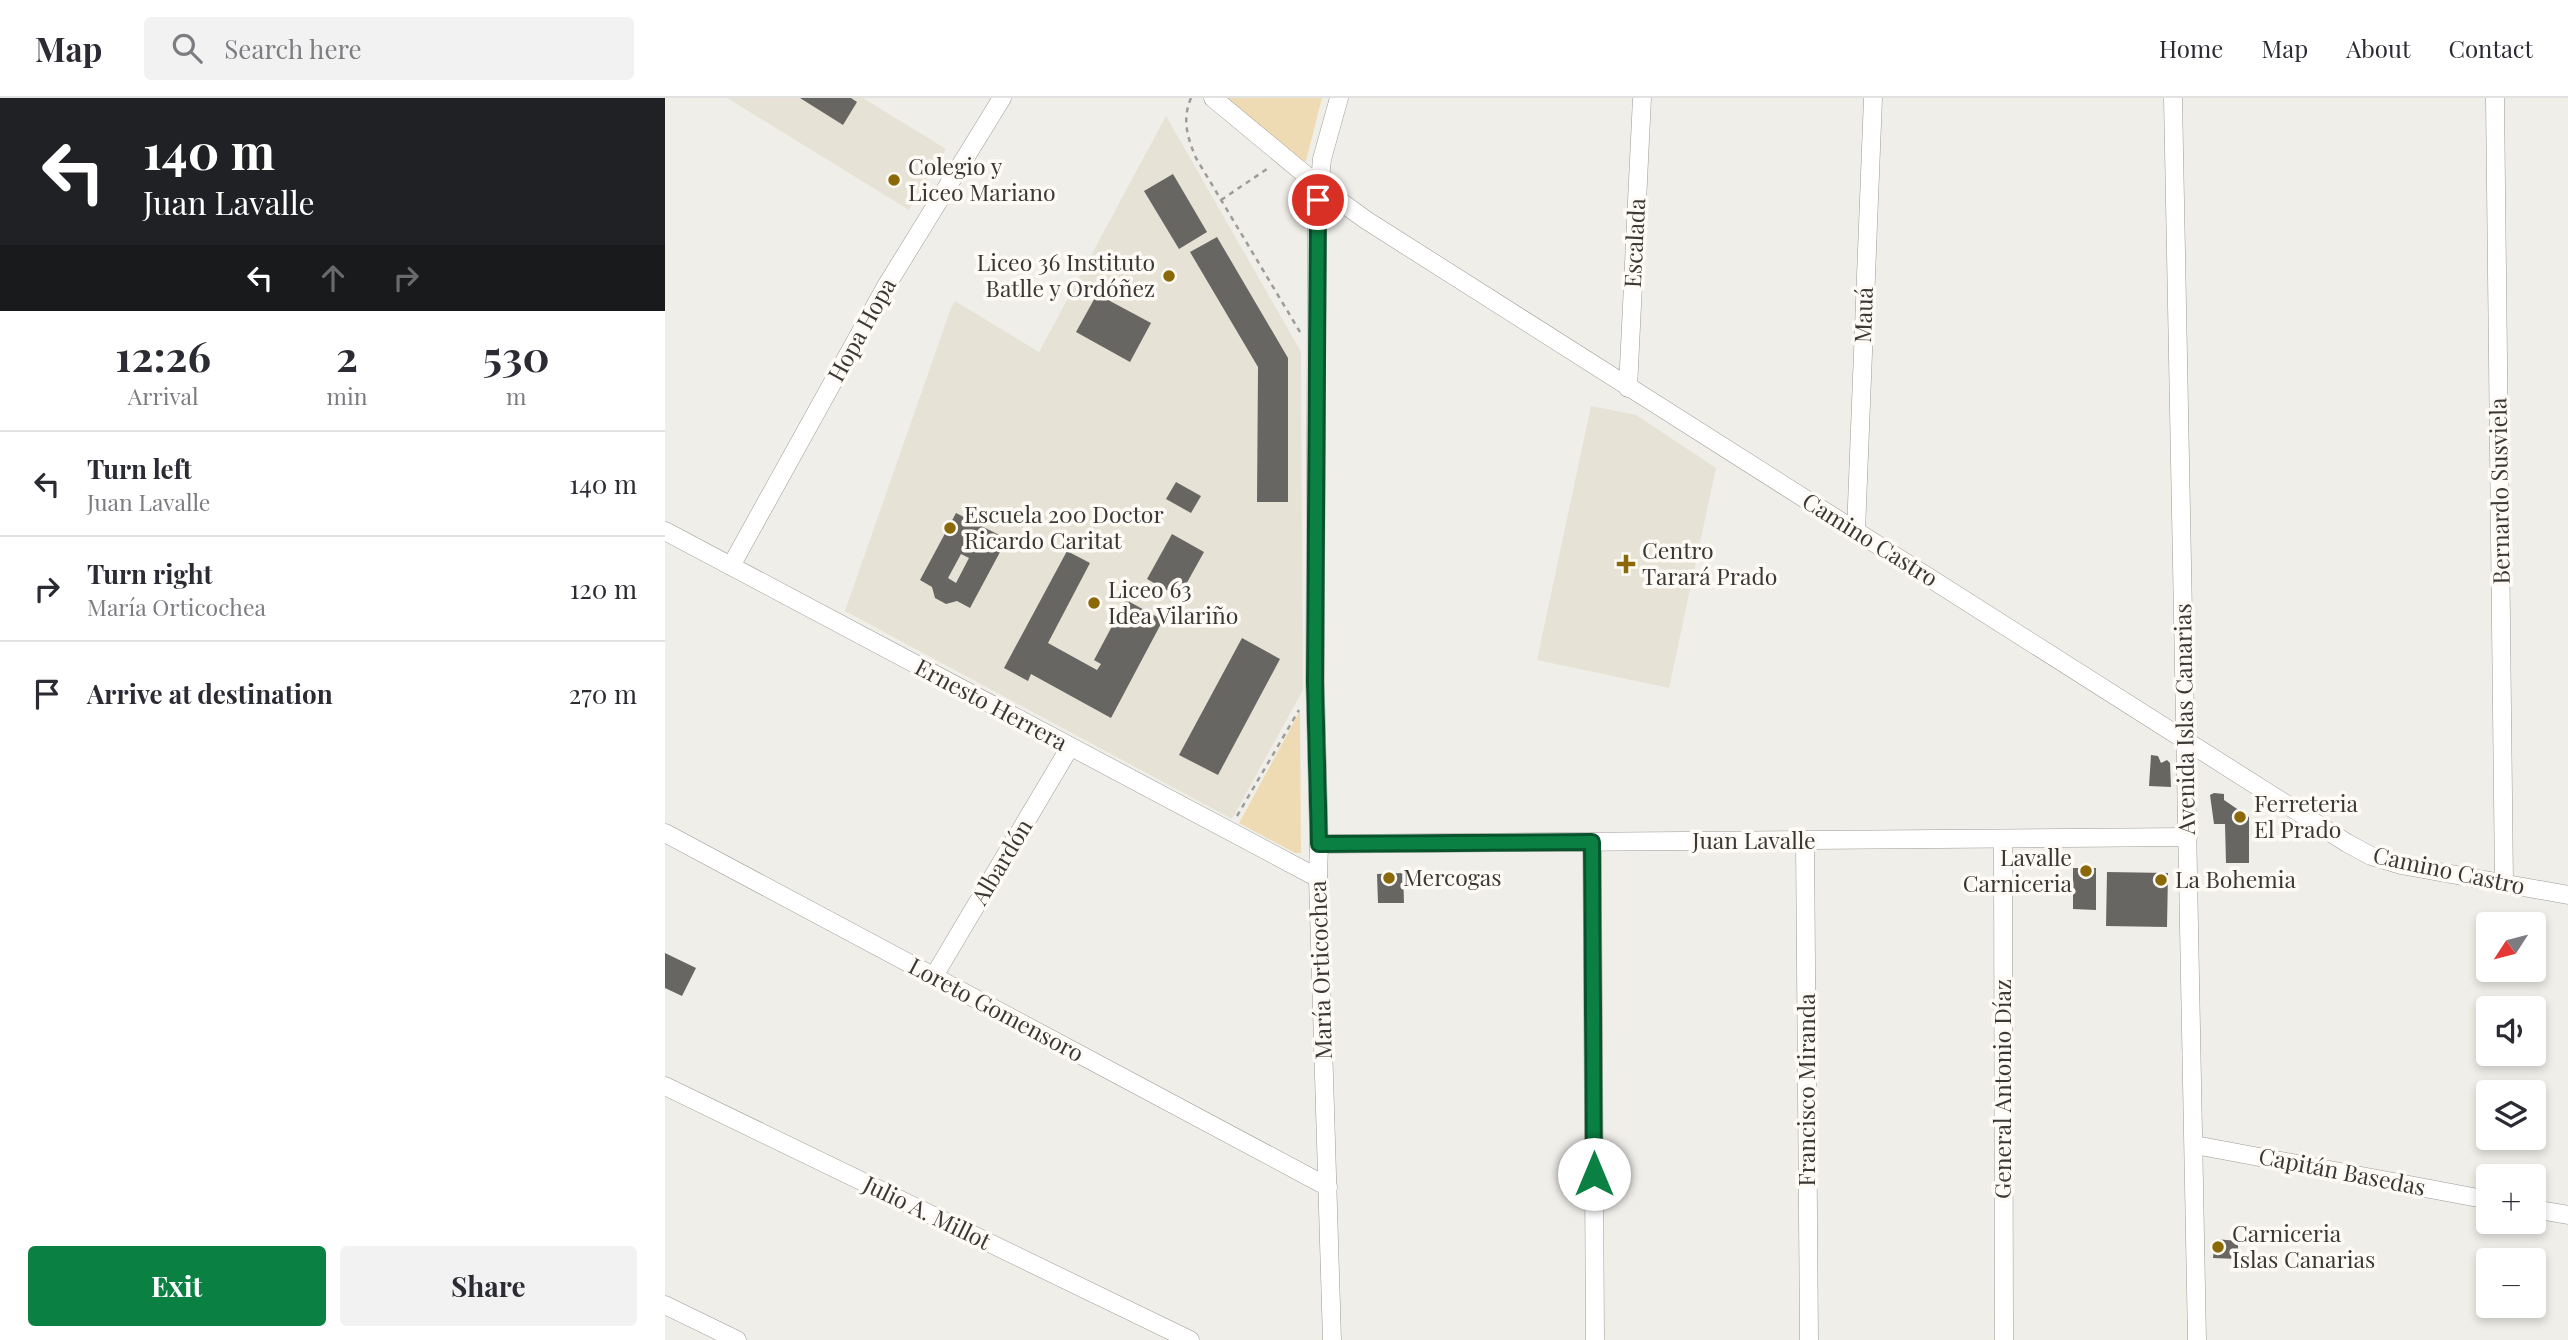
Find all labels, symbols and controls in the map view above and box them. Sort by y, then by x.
search box [144,17,634,80]
text: Map [35,26,102,70]
icon: search [168,29,206,67]
text: Search here [224,31,362,66]
text: Home [2159,32,2223,64]
text: Map [2261,32,2308,64]
text: About [2346,32,2410,64]
text: Contact [2448,32,2533,64]
text: 140 m [143,117,275,182]
icon: left [28,126,119,217]
place label: Colegio y Liceo Mariano [908,150,1056,207]
pin [1288,170,1348,230]
marker: Colegio y Liceo Mariano [886,172,902,188]
text: Juan Lavalle [143,180,315,223]
icon: arrive [1299,181,1337,219]
street label: Escalada [1616,197,1651,289]
place label: Liceo 36 Instituto Batlle y Ordóñez [977,246,1155,303]
icon: left [241,259,279,297]
icon: ahead [314,259,352,297]
icon: right [387,259,425,297]
marker: Liceo 36 Instituto Batlle y Ordóñez [1161,268,1177,284]
street label: Hopa Hopa [819,271,902,387]
street label: Mauá [1846,286,1879,344]
text: 12:26 [115,327,211,383]
text: 2 [336,327,358,383]
text: 530 [483,327,550,383]
text: Arrival [128,380,199,411]
text: min [326,380,367,411]
text: m [506,380,526,411]
street label: Bernardo Susviela [2481,397,2516,585]
text: Turn left [87,451,192,486]
icon: left [28,465,66,503]
text: 140 m [569,466,637,501]
street label: Camino Castro [1797,485,1945,593]
text: Juan Lavalle [87,486,210,517]
place label: Escuela 200 Doctor Ricardo Caritat [964,498,1164,555]
marker: Escuela 200 Doctor Ricardo Caritat [942,520,958,536]
place label: Centro Tarará Prado [1642,534,1777,591]
marker: Centro Tarará Prado [1616,554,1636,574]
text: Turn right [87,556,213,591]
icon: right [28,570,66,608]
text: 120 m [570,571,637,606]
place label: Liceo 63 Idea Vilariño [1108,573,1238,630]
text: María Orticochea [87,591,266,622]
marker: Liceo 63 Idea Vilariño [1086,595,1102,611]
street label: Avenida Islas Canarias [2166,603,2201,836]
street label: Ernesto Herrera [910,650,1074,757]
icon: arrive [28,675,66,713]
text: Arrive at destination [87,676,333,711]
text: 270 m [569,676,637,711]
place label: Ferreteria El Prado [2254,787,2359,844]
marker: Ferreteria El Prado [2232,809,2248,825]
street label: Albardón [962,812,1039,911]
street label: Juan Lavalle [1691,824,1816,855]
street label: Camino Castro [2370,838,2528,901]
place label: Lavalle Carniceria [1963,841,2073,898]
place label: Mercogas [1403,861,1501,892]
marker: Lavalle Carniceria [2078,863,2094,879]
place label: La Bohemia [2175,863,2296,894]
marker: Mercogas [1381,870,1397,886]
marker: La Bohemia [2153,872,2169,888]
street label: María Orticochea [1301,880,1338,1060]
north arrow [2476,912,2546,982]
map controls [2476,912,2546,1318]
street label: Loreto Gomensoro [904,949,1090,1068]
street label: General Antonio Díaz [1986,979,2017,1199]
street label: Francisco Miranda [1790,993,1821,1187]
button: sound [2476,996,2546,1066]
button: layers [2476,1080,2546,1150]
position arrow [1557,1137,1631,1211]
street label: Capitán Basedas [2256,1139,2428,1202]
button: + [2476,1164,2546,1234]
street label: Julio A. Millot [858,1167,997,1256]
place label: Carniceria Islas Canarias [2232,1217,2375,1274]
marker: Carniceria Islas Canarias [2210,1239,2226,1255]
button: Exit [28,1246,326,1326]
button: Share [340,1246,637,1326]
button: − [2476,1248,2546,1318]

